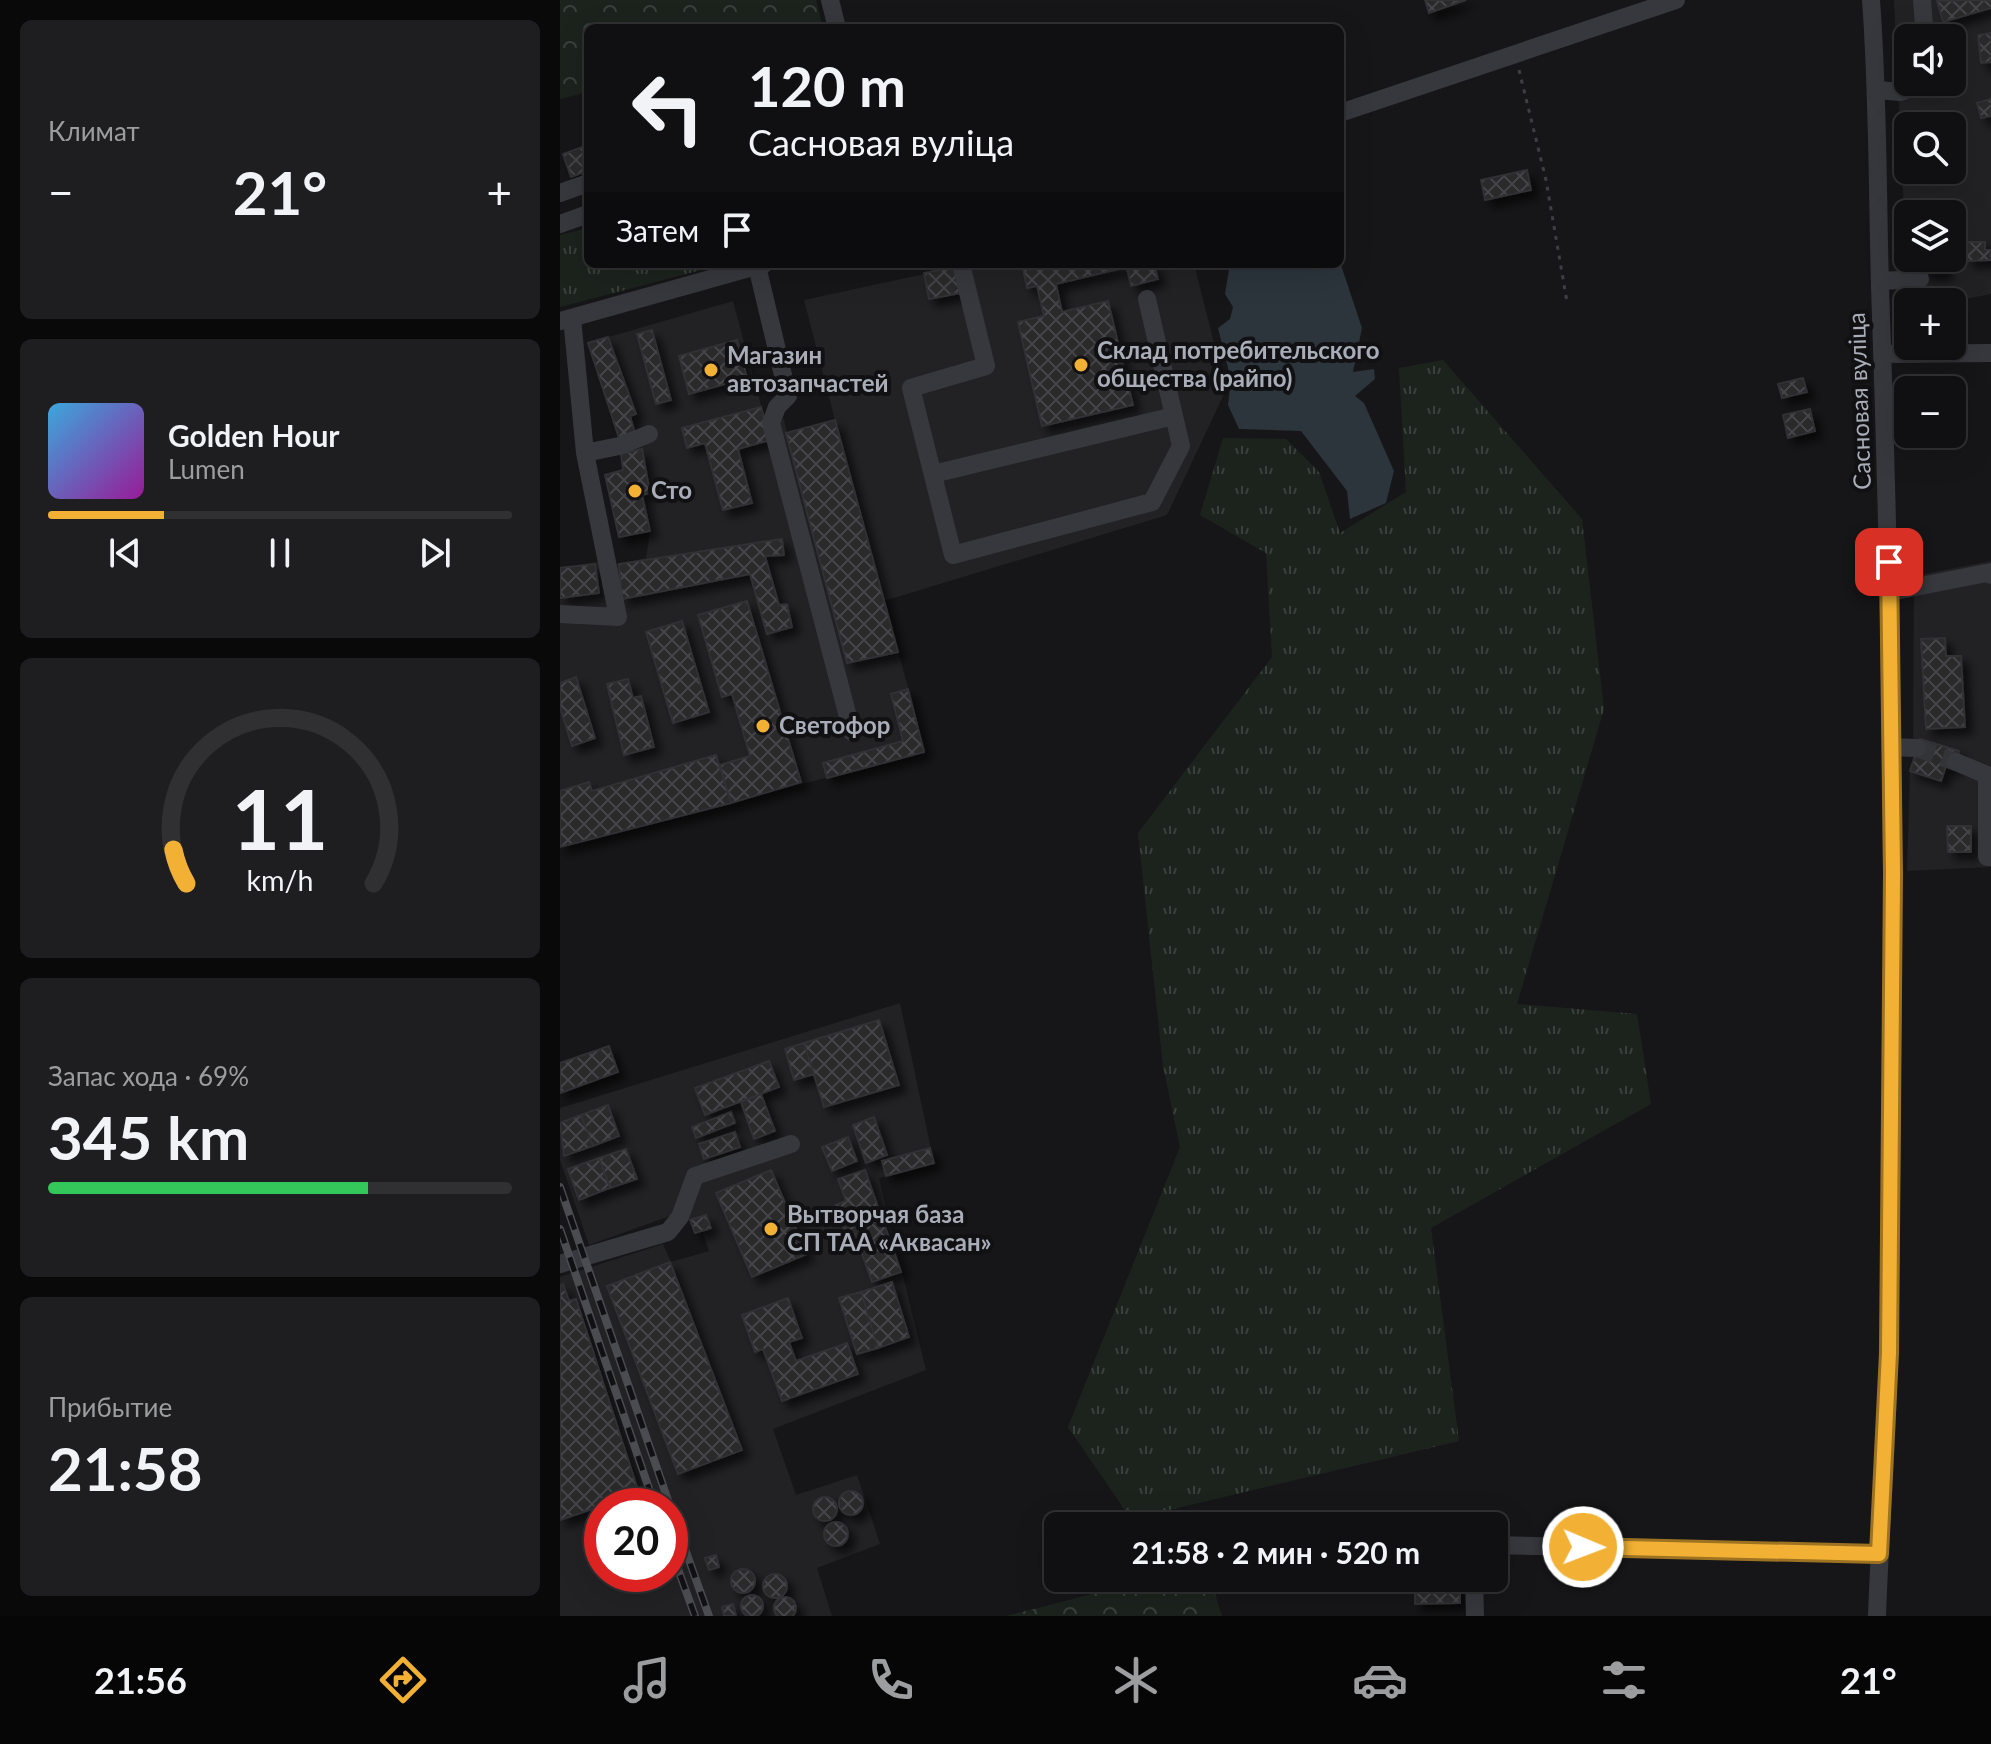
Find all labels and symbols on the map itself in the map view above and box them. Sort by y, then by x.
street label: Сасновая вуліца [1841,312,1876,490]
place label: Склад потребительского общества (райпо) [1097,335,1380,392]
place label: Магазин автозапчастей [727,340,889,397]
marker: Склад потребительского общества (райпо) [1072,356,1090,374]
marker: Магазин автозапчастей [702,361,720,379]
place label: Сто [651,475,692,504]
marker: Сто [626,482,644,500]
pin [1855,528,1923,596]
place label: Светофор [779,710,890,739]
marker: Светофор [754,717,772,735]
place label: Вытворчая база СП ТАА «Аквасан» [787,1199,992,1256]
marker: Вытворчая база СП ТАА «Аквасан» [762,1220,780,1238]
speed limit sign: 20 [584,1488,688,1592]
position arrow [1541,1505,1625,1589]

